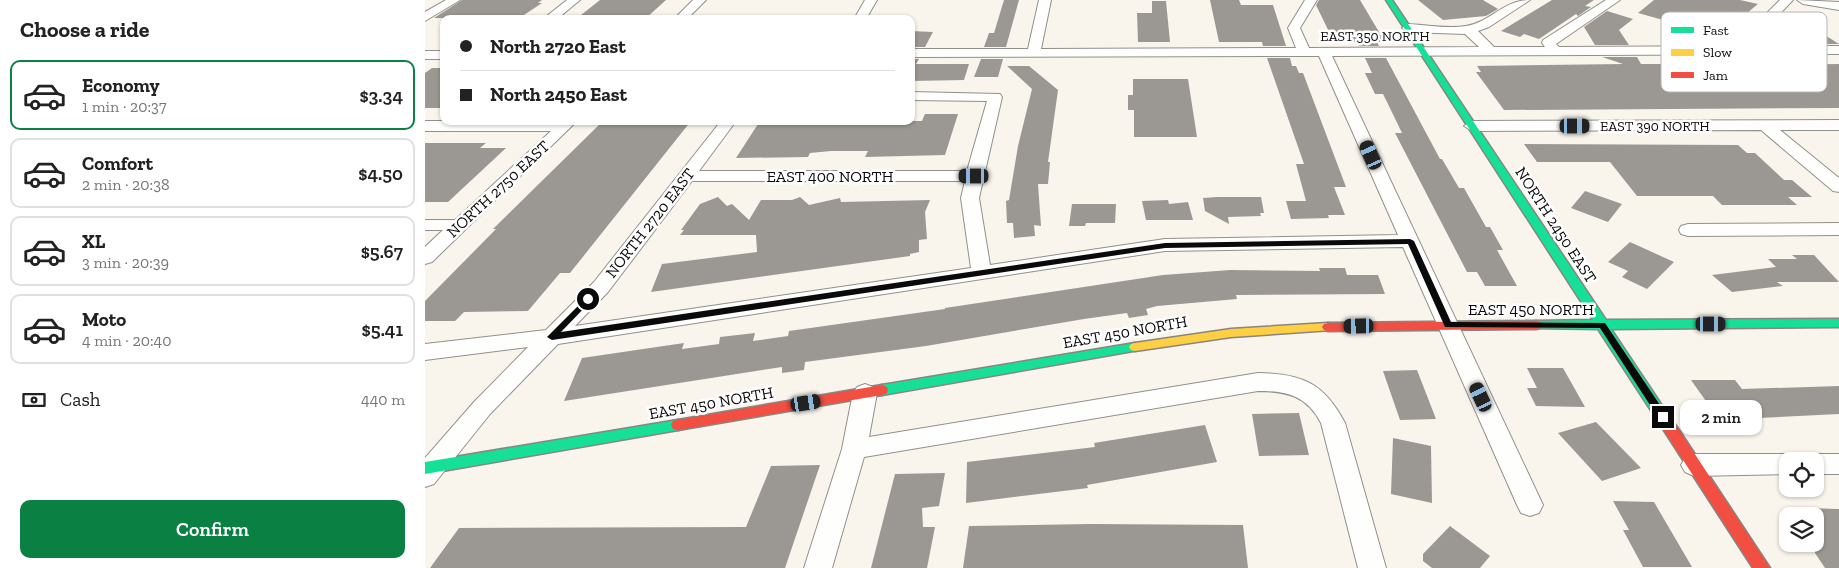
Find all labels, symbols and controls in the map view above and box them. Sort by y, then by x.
legend [1661,12,1827,92]
text: Choose a ride [20,16,150,43]
text: Fast [1703,22,1730,39]
street label: EAST 350 NORTH [1320,28,1430,45]
text: North 2720 East [490,35,626,58]
text: Slow [1703,44,1732,61]
text: Jam [1703,67,1728,84]
icon: car [22,73,67,118]
text: Economy [82,74,160,97]
text: North 2450 East [490,83,627,106]
text: $3.34 [359,84,403,107]
text: 1 min · 20:37 [82,97,166,116]
street label: EAST 390 NORTH [1600,118,1710,135]
car [1560,119,1590,134]
street label: NORTH 2750 EAST [443,136,553,241]
car [1358,138,1383,172]
icon: car [22,151,67,196]
text: Comfort [82,152,153,175]
text: $4.50 [358,162,403,185]
street label: NORTH 2450 EAST [1511,163,1601,287]
street label: NORTH 2720 EAST [601,164,699,281]
street label: EAST 400 NORTH [766,167,894,186]
car [959,169,989,184]
text: 2 min · 20:38 [82,175,170,194]
icon: car [22,229,67,274]
text: XL [82,230,105,253]
text: $5.67 [361,240,403,263]
text: 3 min · 20:39 [82,253,169,272]
route start [577,288,599,310]
street label: EAST 450 NORTH [1468,300,1594,319]
icon: car [22,307,67,352]
text: Moto [82,308,126,331]
street label: EAST 450 NORTH [1061,312,1189,352]
car [1696,317,1726,332]
text: $5.41 [362,318,403,341]
car [1343,318,1374,334]
text: 4 min · 20:40 [82,331,171,350]
car [1467,380,1494,414]
street label: EAST 450 NORTH [647,383,775,423]
icon: cash [20,386,48,414]
text: Cash [60,388,100,411]
text: 440 m [361,390,405,409]
car [790,393,821,413]
callout: 2 min [1681,400,1763,434]
route end [1652,406,1674,428]
text: 2 min [1701,408,1741,427]
map controls [1779,452,1824,552]
button: locate [1779,452,1824,497]
button: Confirm [20,500,405,558]
button: layers [1779,507,1824,552]

